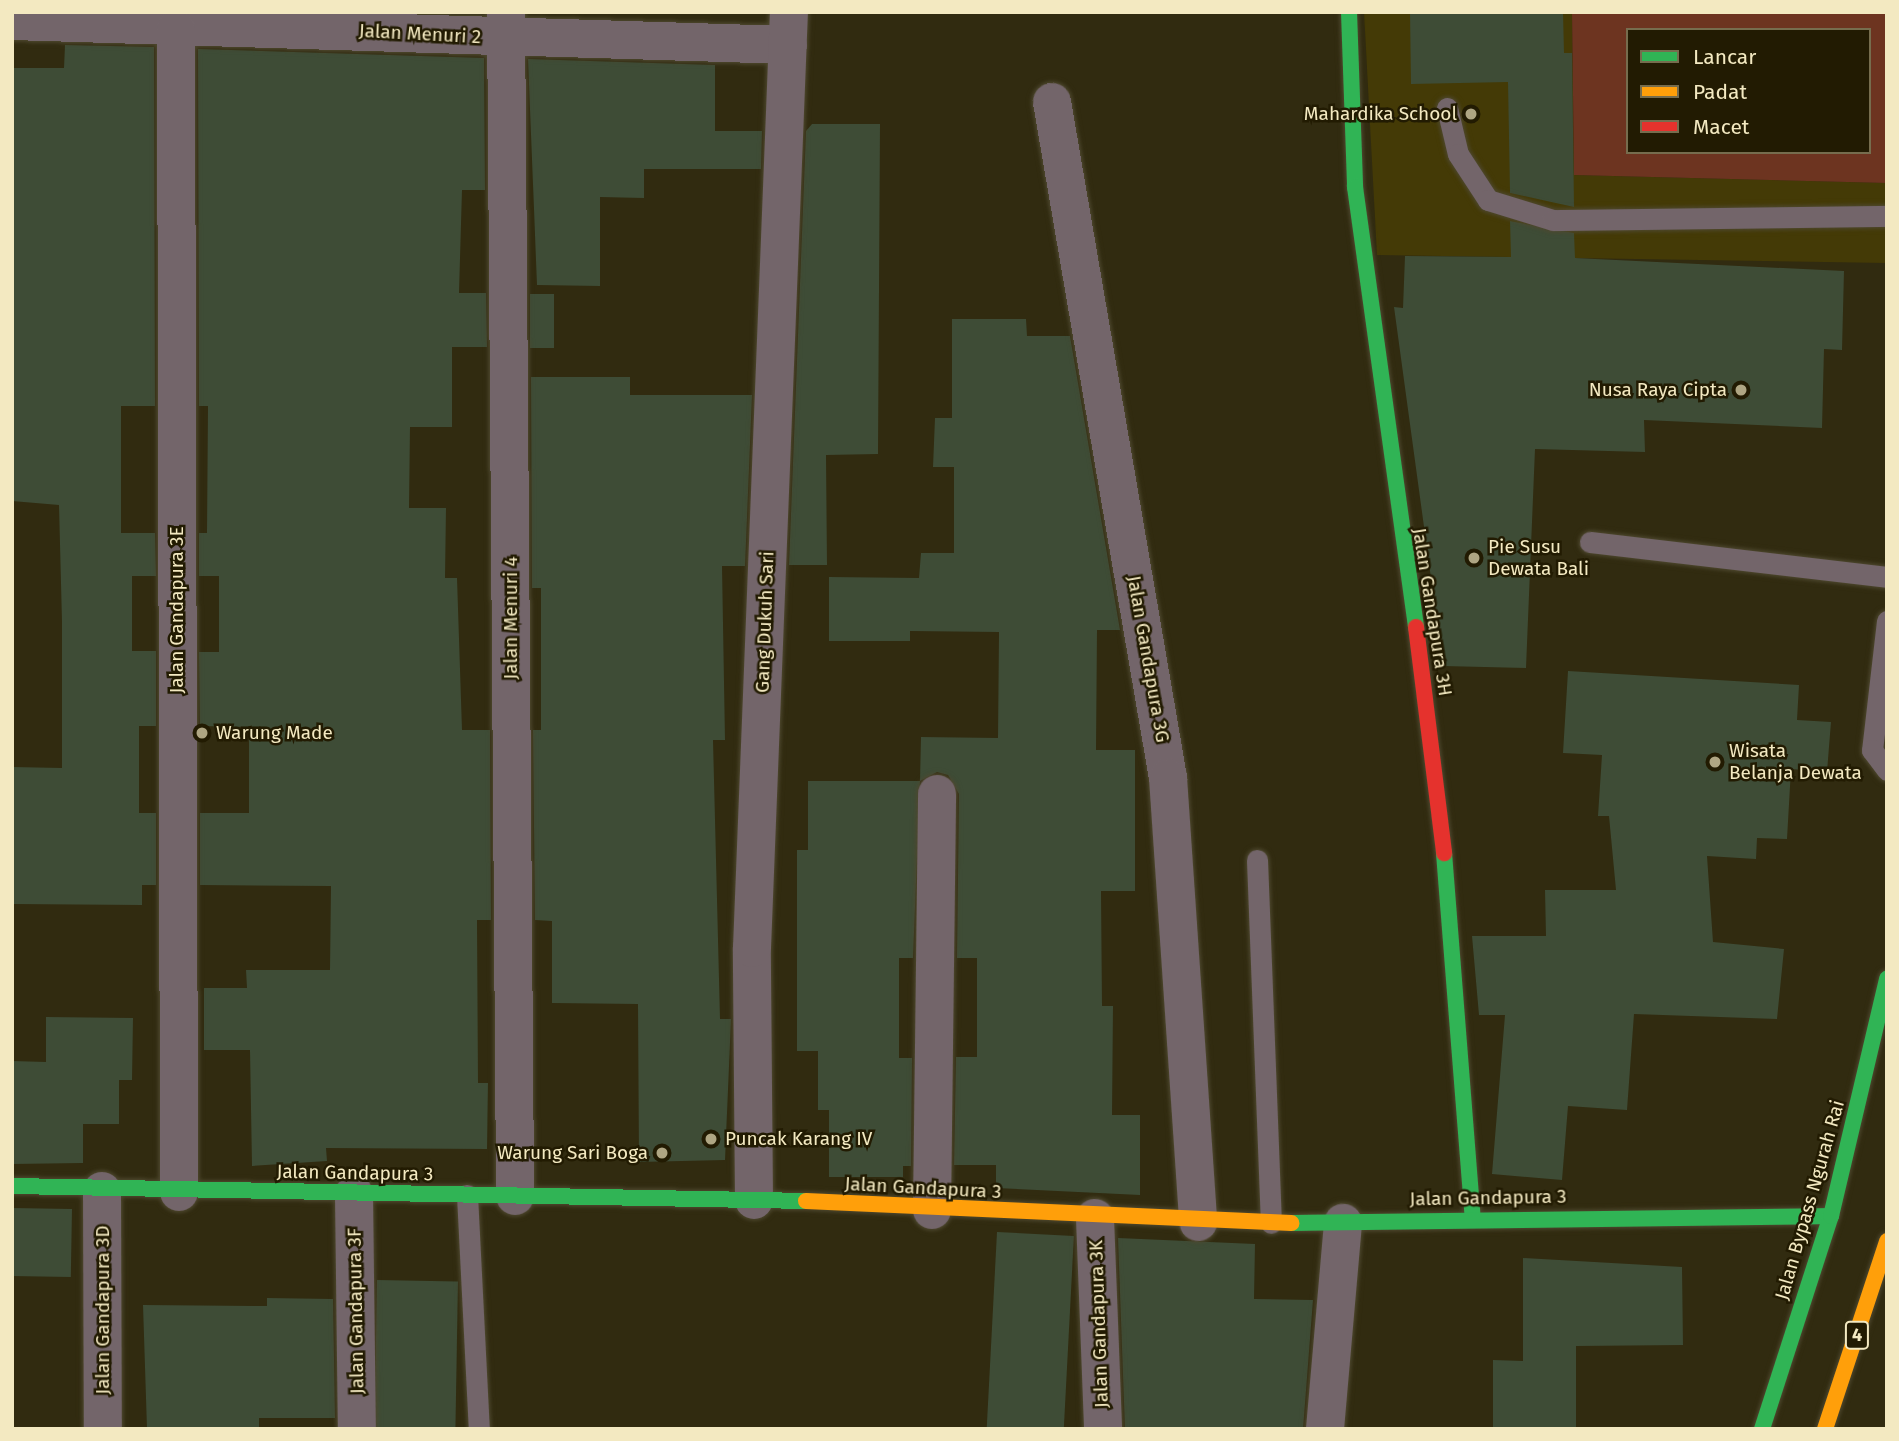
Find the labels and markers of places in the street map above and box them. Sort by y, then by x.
place label: Mahardika School [1304,103,1457,125]
marker: Mahardika School [1463,106,1479,122]
place label: Nusa Raya Cipta [1589,379,1727,401]
marker: Nusa Raya Cipta [1733,382,1749,398]
place label: Pie Susu Dewata Bali [1488,536,1589,580]
marker: Pie Susu Dewata Bali [1466,550,1482,566]
place label: Warung Made [216,722,333,744]
marker: Warung Made [194,725,210,741]
place label: Wisata Belanja Dewata [1729,740,1862,784]
marker: Wisata Belanja Dewata [1707,754,1723,770]
place label: Puncak Karang IV [725,1128,872,1150]
marker: Puncak Karang IV [703,1131,719,1147]
place label: Warung Sari Boga [497,1142,648,1164]
marker: Warung Sari Boga [654,1145,670,1161]

